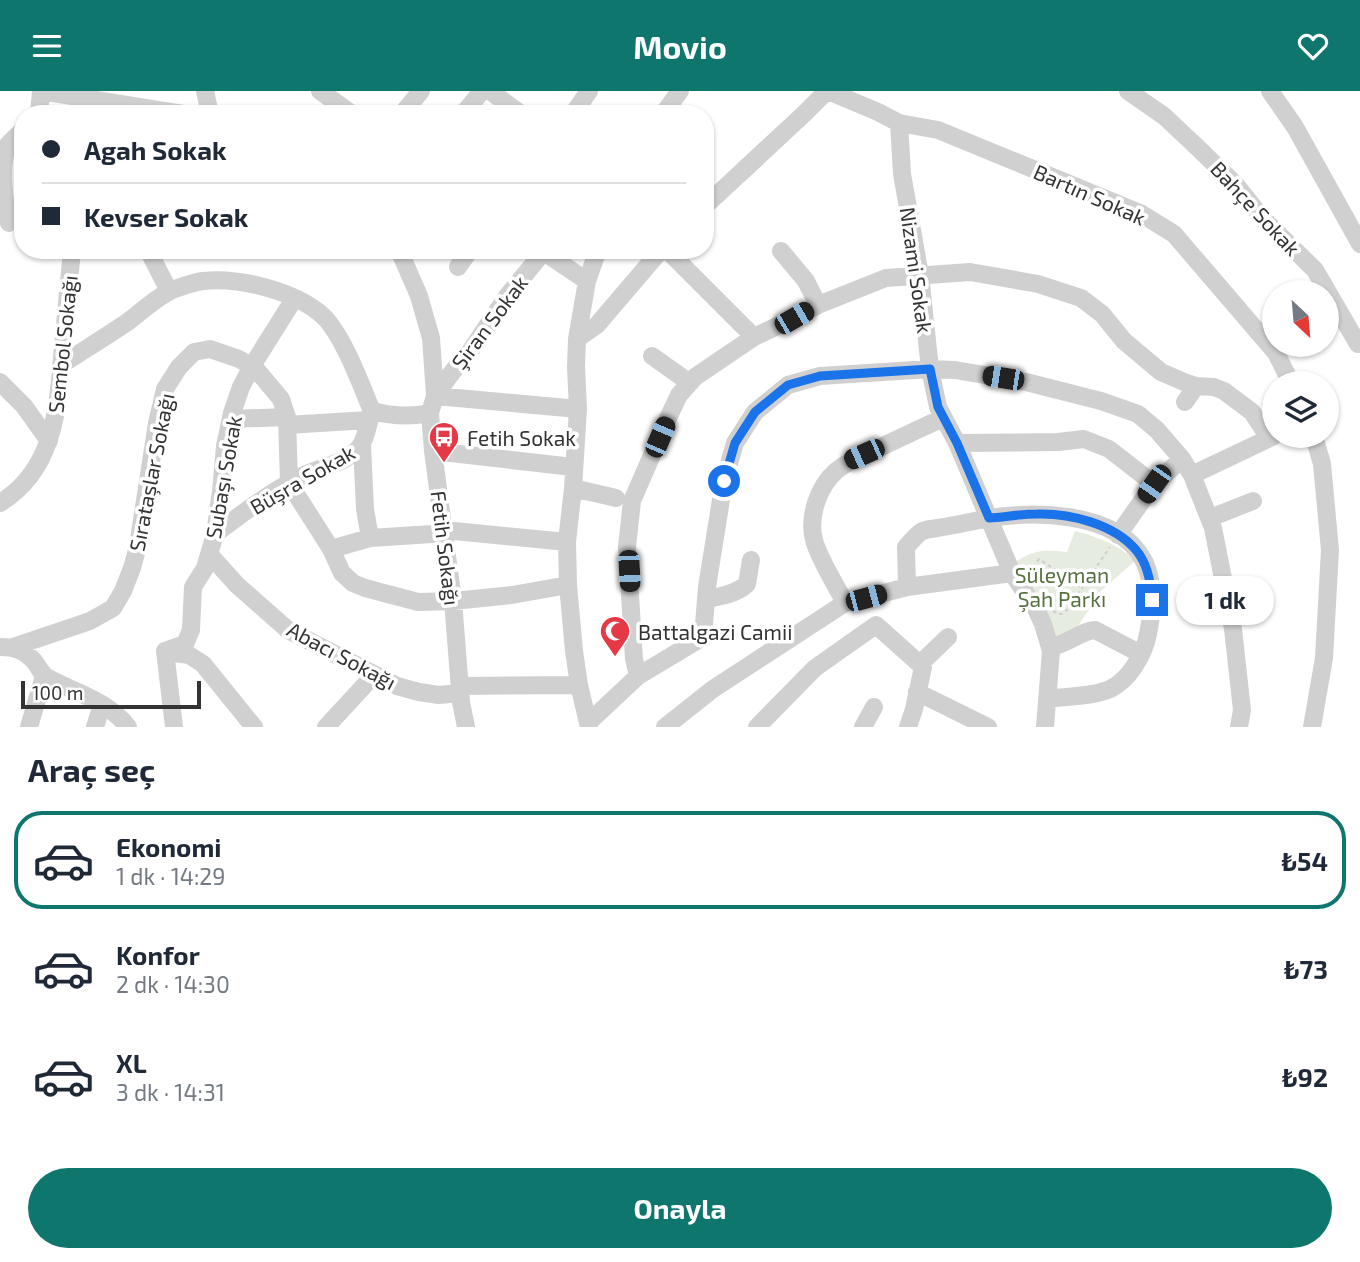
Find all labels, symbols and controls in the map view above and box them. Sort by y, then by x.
icon: menu [28,27,66,65]
text: Movio [633,27,727,65]
icon: heart [1294,27,1332,65]
text: Agah Sokak [84,134,227,165]
street label: Bahçe Sokak [1205,156,1306,262]
street label: Bartın Sokak [1030,158,1150,230]
text: Kevser Sokak [84,201,248,232]
street label: Nizami Sokak [896,205,938,335]
street label: Şiran Sokak [446,270,534,375]
street label: Sembol Sokağı [42,274,82,414]
north arrow [1262,280,1339,357]
map controls [1262,280,1339,448]
car [771,298,818,338]
car [981,364,1026,392]
button: layers [1262,371,1339,448]
street label: Sırataşlar Sokağı [123,391,181,554]
street label: Subaşı Sokak [200,413,248,541]
car [643,414,678,460]
bus stop icon: Fetih Sokak [427,420,461,464]
place label: Fetih Sokak [467,425,576,450]
car [841,436,888,472]
street label: Büşra Sokak [245,439,360,521]
car [1134,461,1175,507]
route start [708,465,740,497]
street label: Fetih Sokağı [427,489,465,607]
car [618,549,641,593]
park label: Süleyman Şah Parkı [1015,562,1109,613]
callout: 1 dk [1176,575,1274,625]
car [843,582,890,614]
route end [1136,584,1168,616]
text: 1 dk [1204,586,1246,614]
mosque icon: Battalgazi Camii [598,614,632,658]
street label: Abacı Sokağı [283,616,401,694]
place label: Battalgazi Camii [638,619,792,644]
scale bar [21,677,201,709]
text: 100 m [32,681,83,704]
text: Araç seç [28,750,155,788]
icon: car [32,829,95,892]
text: Ekonomi [116,831,222,862]
text: ₺54 [1282,845,1328,876]
text: 1 dk · 14:29 [116,862,225,890]
icon: car [32,937,95,1000]
text: Konfor [116,939,200,970]
text: ₺73 [1284,953,1328,984]
text: 2 dk · 14:30 [116,970,230,998]
icon: car [32,1045,95,1108]
text: XL [116,1047,147,1078]
text: ₺92 [1282,1061,1328,1092]
text: 3 dk · 14:31 [116,1078,225,1106]
button: Onayla [28,1168,1332,1248]

